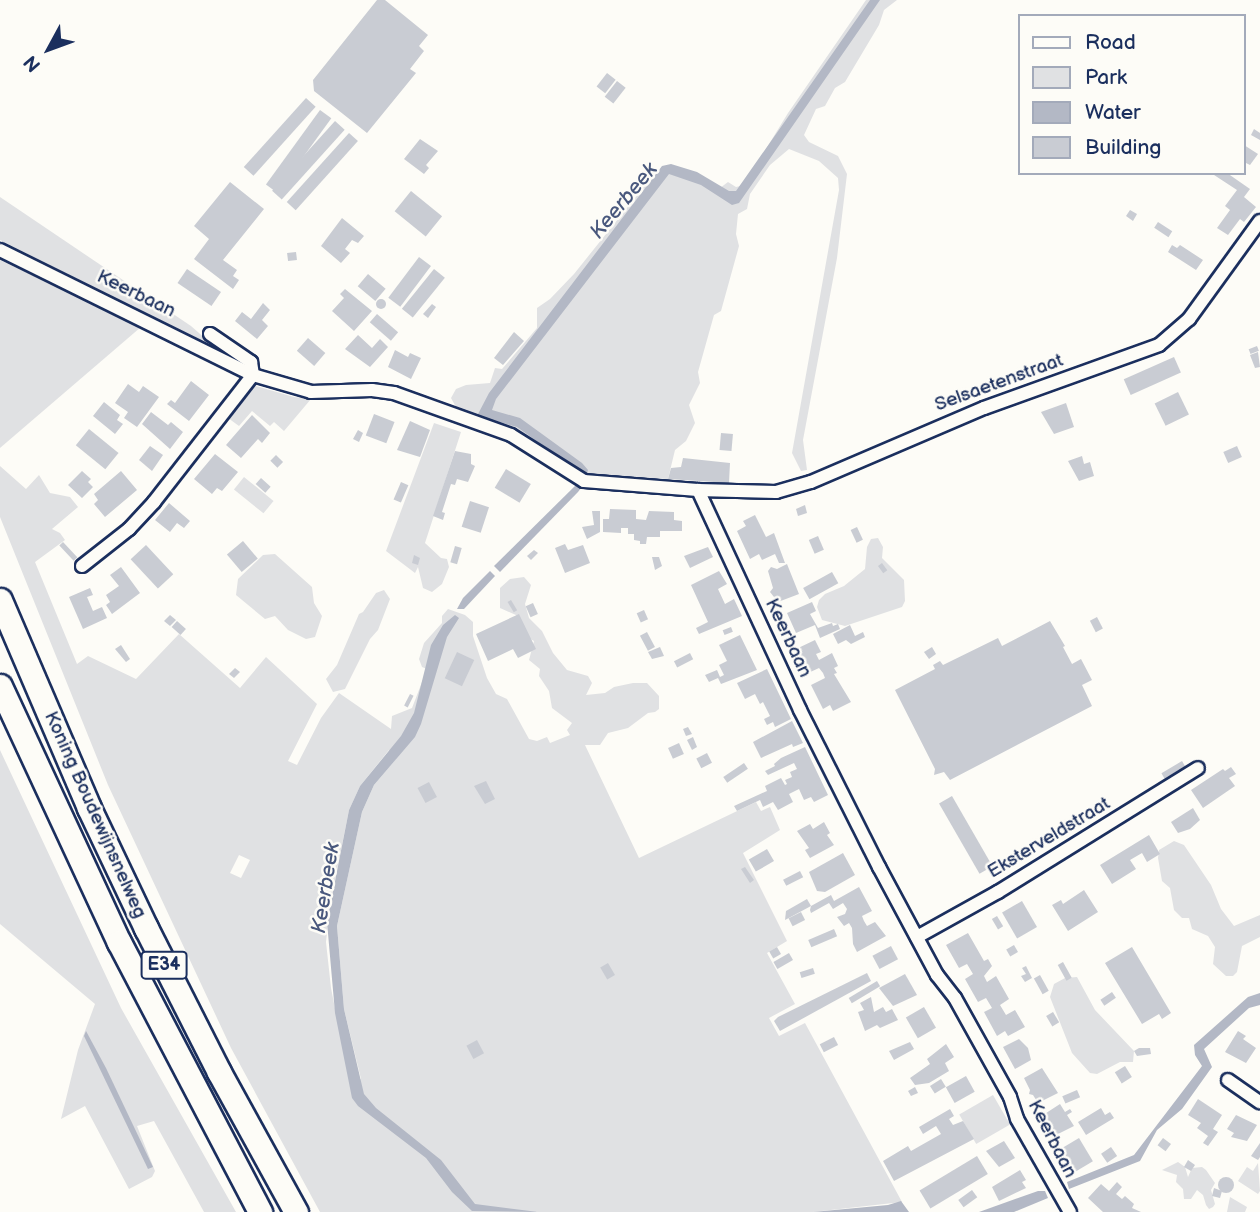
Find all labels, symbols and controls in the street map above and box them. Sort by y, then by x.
north arrow [14,14,84,84]
legend [1018,14,1246,175]
text: Road [1085,30,1136,55]
text: N [19,50,46,76]
text: Park [1085,65,1127,90]
text: Water [1085,100,1141,125]
text: Building [1085,135,1161,160]
water label: Keerbeek [585,158,663,244]
street label: Keerbaan [93,265,179,323]
street label: Selsaetenstraat [932,349,1066,417]
street label: Keerbaan [760,595,816,681]
street label: Koning Boudewijnsnelweg [39,708,151,922]
street label: Eksterveldstraat [984,792,1114,884]
water label: Keerbeek [306,841,346,935]
road number: E34 [140,950,188,980]
street label: Keerbaan [1023,1096,1081,1182]

